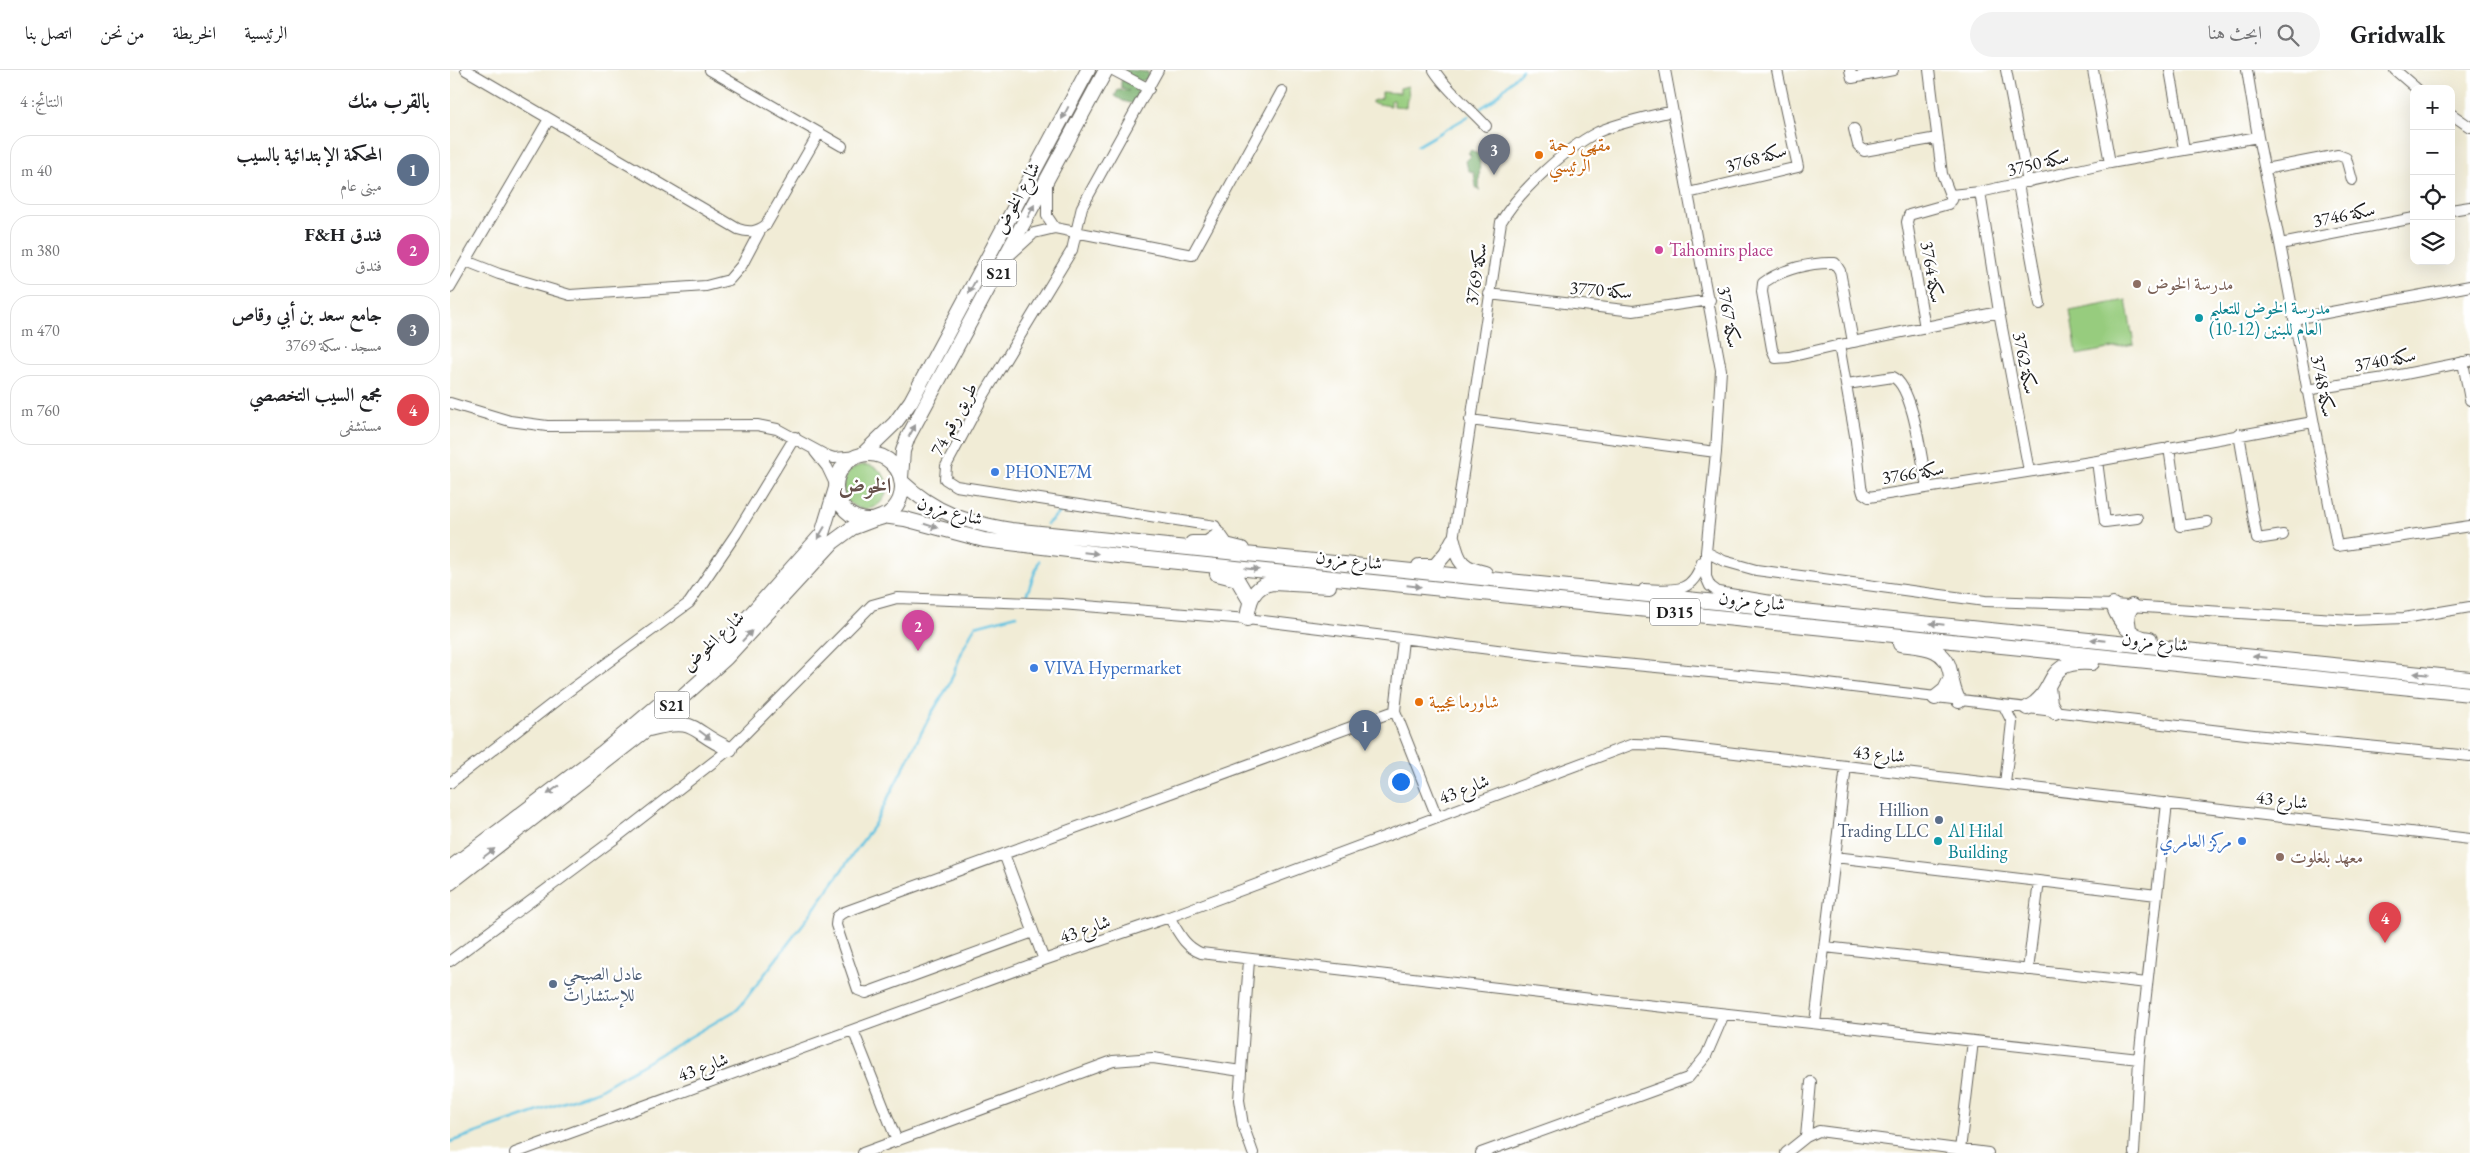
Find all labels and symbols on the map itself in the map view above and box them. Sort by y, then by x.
one-way arrow [1061,106,1069,120]
place label: مقهي رحمة الرئيسي [1549,133,1611,183]
pin: 3 [1478,134,1510,175]
street label: سكة 3768 [1723,138,1789,177]
street label: سكة 3750 [2005,144,2071,181]
marker: مقهي رحمة الرئيسي [1533,149,1545,161]
street label: شارع الخوض [988,158,1049,240]
street label: سكة 3746 [2311,197,2377,232]
one-way arrow [1027,204,1035,219]
place label: Tahomirs place [1669,238,1773,261]
street label: سكة 3764 [1916,239,1949,305]
street label: سكة 3769 [1459,241,1492,307]
marker: Tahomirs place [1653,244,1665,256]
road number: S21 [982,260,1016,287]
place label: مدرسة الخوض [2147,272,2234,295]
street label: سكة 3770 [1569,275,1633,304]
marker: مدرسة الخوض [2131,278,2143,290]
one-way arrow [968,280,976,295]
street label: سكة 3767 [1713,284,1746,350]
place label: مدرسة الخوض للتعليم العام للبنين (12-10) [2209,296,2331,345]
marker: مدرسة الخوض للتعليم العام للبنين (12-10) [2193,312,2205,324]
street label: سكة 3762 [2008,330,2043,396]
street label: سكة 3740 [2352,343,2418,376]
street label: سكة 3748 [2306,353,2341,419]
street label: طريق رقم 74 [925,378,988,462]
one-way arrow [908,424,916,438]
street label: سكة 3766 [1880,456,1946,489]
place label: PHONE7M [1005,460,1093,483]
marker: PHONE7M [989,466,1001,478]
district label: الخوض [839,471,891,500]
street label: شارع مزون [914,491,986,534]
one-way arrow [923,523,938,531]
one-way arrow [816,527,825,540]
street label: شارع مزون [1314,545,1384,578]
one-way arrow [1083,549,1099,557]
one-way arrow [1245,566,1261,574]
one-way arrow [1406,582,1422,590]
street label: شارع مزون [1717,586,1787,619]
road number: D315 [1650,598,1700,626]
street label: شارع الخوض [677,605,752,679]
pin: 2 [902,610,934,651]
one-way arrow [1928,620,1944,628]
street label: شارع مزون [2120,627,2190,660]
one-way arrow [741,630,752,643]
one-way arrow [2090,636,2106,644]
one-way arrow [2252,653,2268,661]
place label: VIVA Hypermarket [1044,656,1182,679]
marker: VIVA Hypermarket [1028,662,1040,674]
one-way arrow [2413,670,2429,678]
place label: شاورما عجيبة [1429,690,1499,713]
road number: S21 [654,692,690,718]
marker: شاورما عجيبة [1413,696,1425,708]
pin: 1 [1349,710,1381,751]
one-way arrow [698,730,712,740]
street label: شارع 43 [1852,739,1906,772]
street label: شارع 43 [1435,768,1494,812]
your location [1388,769,1414,795]
one-way arrow [546,785,560,795]
street label: شارع 43 [2254,785,2309,818]
place label: Hillion Trading LLC [1837,798,1929,842]
marker: Hillion Trading LLC [1933,814,1945,826]
place label: Al Hilal Building [1947,819,2008,863]
place label: مركز العامري [2159,829,2232,856]
marker: Al Hilal Building [1932,835,1944,847]
marker: مركز العامري [2236,835,2248,847]
place label: معهد بلغلوت [2290,845,2363,868]
one-way arrow [482,848,495,859]
marker: معهد بلغلوت [2274,851,2286,863]
pin: 4 [2369,902,2401,943]
street label: شارع 43 [1056,909,1115,952]
place label: عادل الصبحي للإستشارات [563,962,643,1008]
marker: عادل الصبحي للإستشارات [547,978,559,990]
street label: شارع 43 [674,1047,733,1090]

